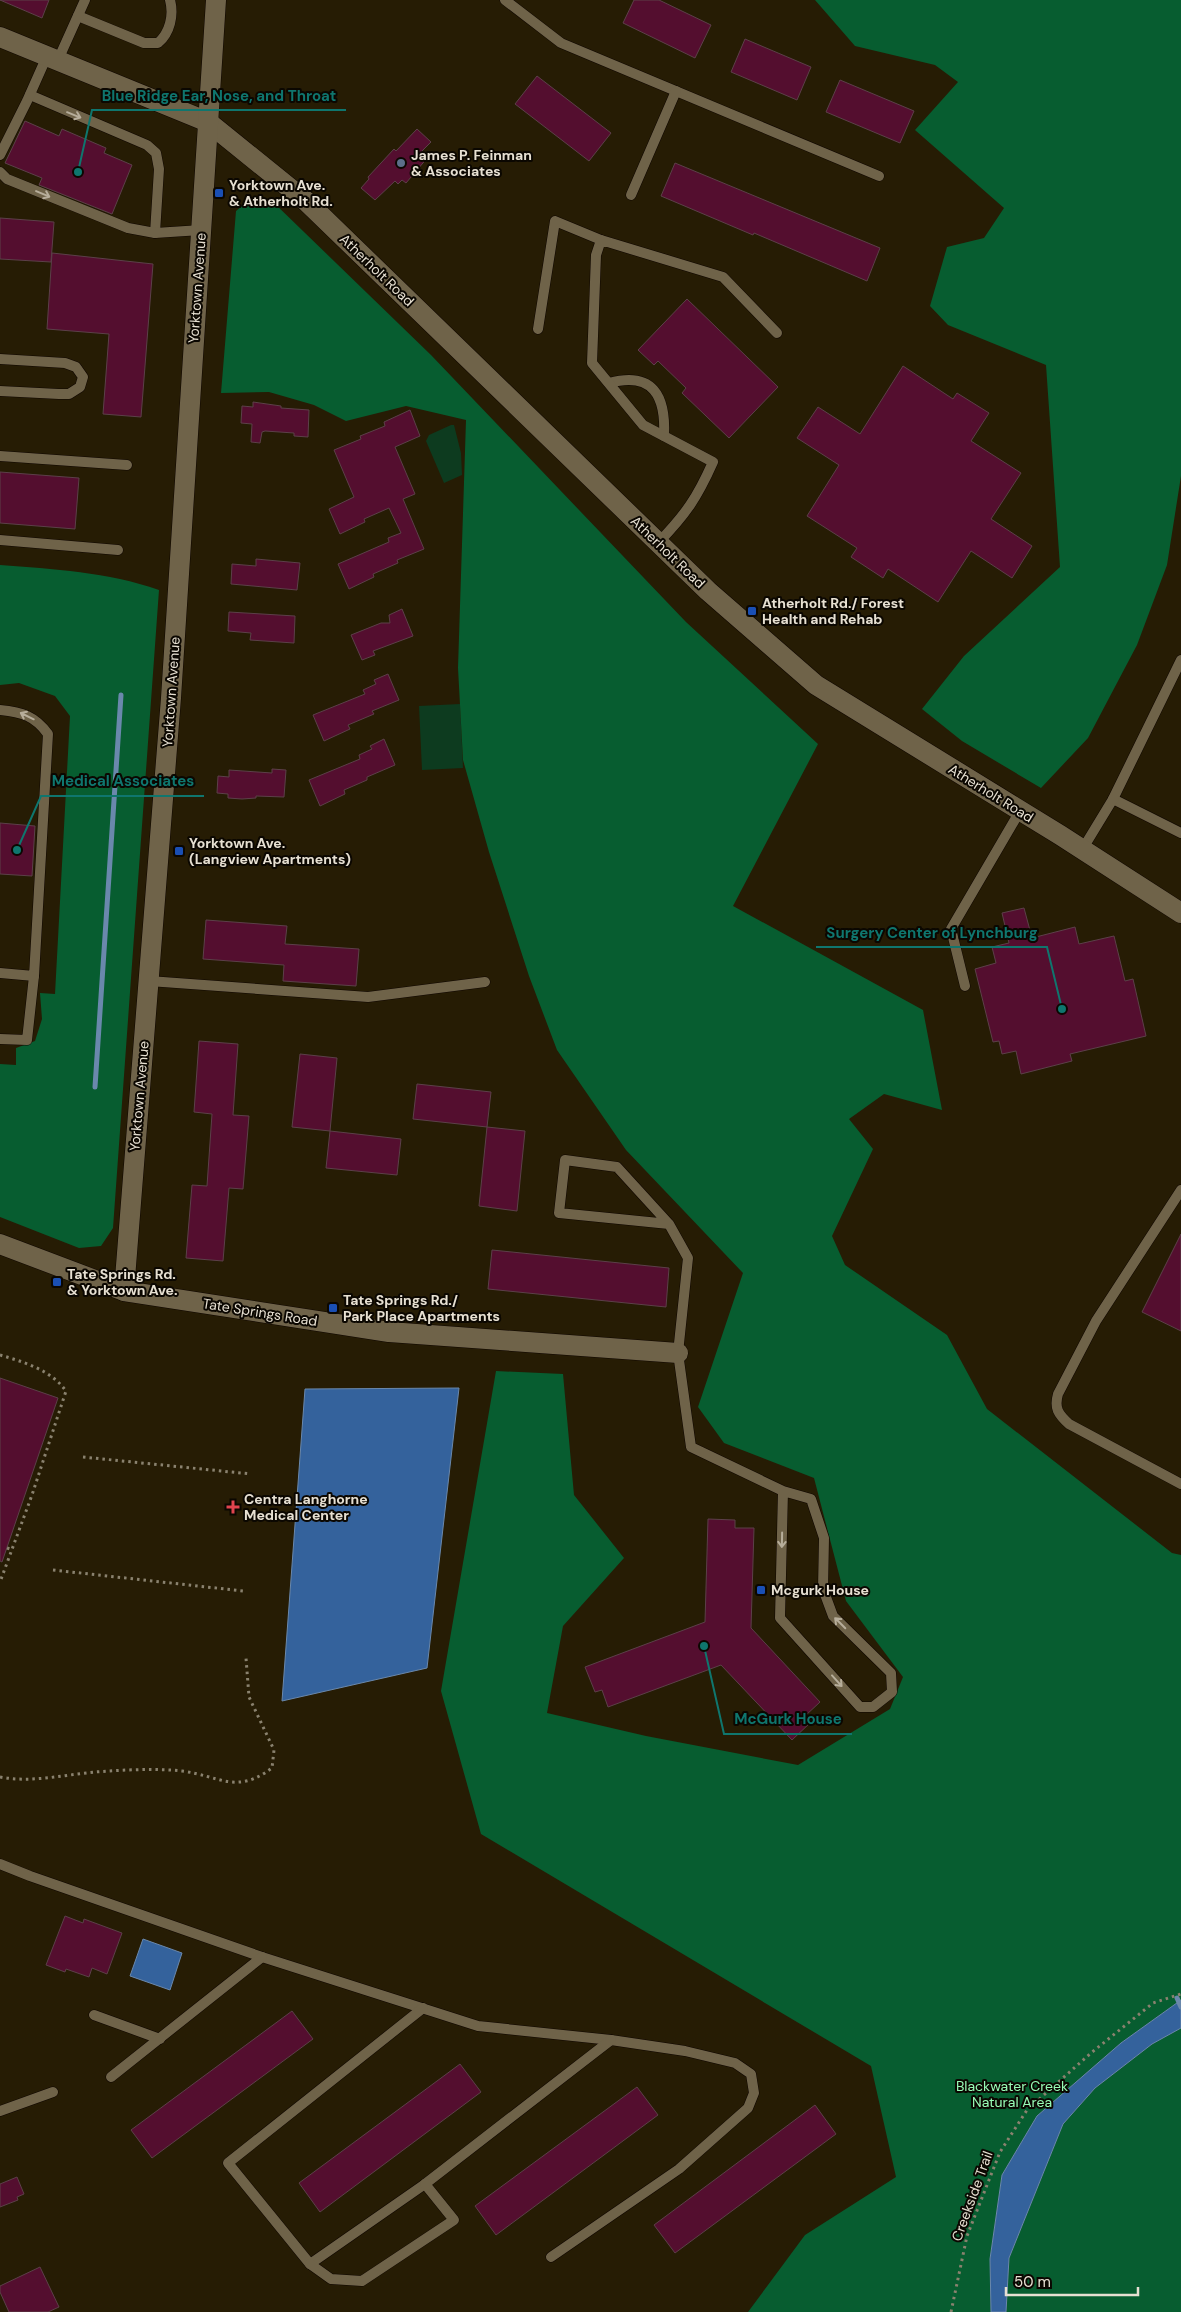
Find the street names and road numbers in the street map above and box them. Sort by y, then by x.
street label: Atherholt Road [336,230,418,310]
street label: Yorktown Avenue [184,232,210,344]
street label: Atherholt Road [627,512,709,592]
street label: Yorktown Avenue [158,636,184,748]
street label: Atherholt Road [945,760,1037,826]
street label: Yorktown Avenue [125,1040,153,1152]
street label: Tate Springs Road [201,1294,319,1330]
street label: Creekside Trail [947,2148,997,2244]

